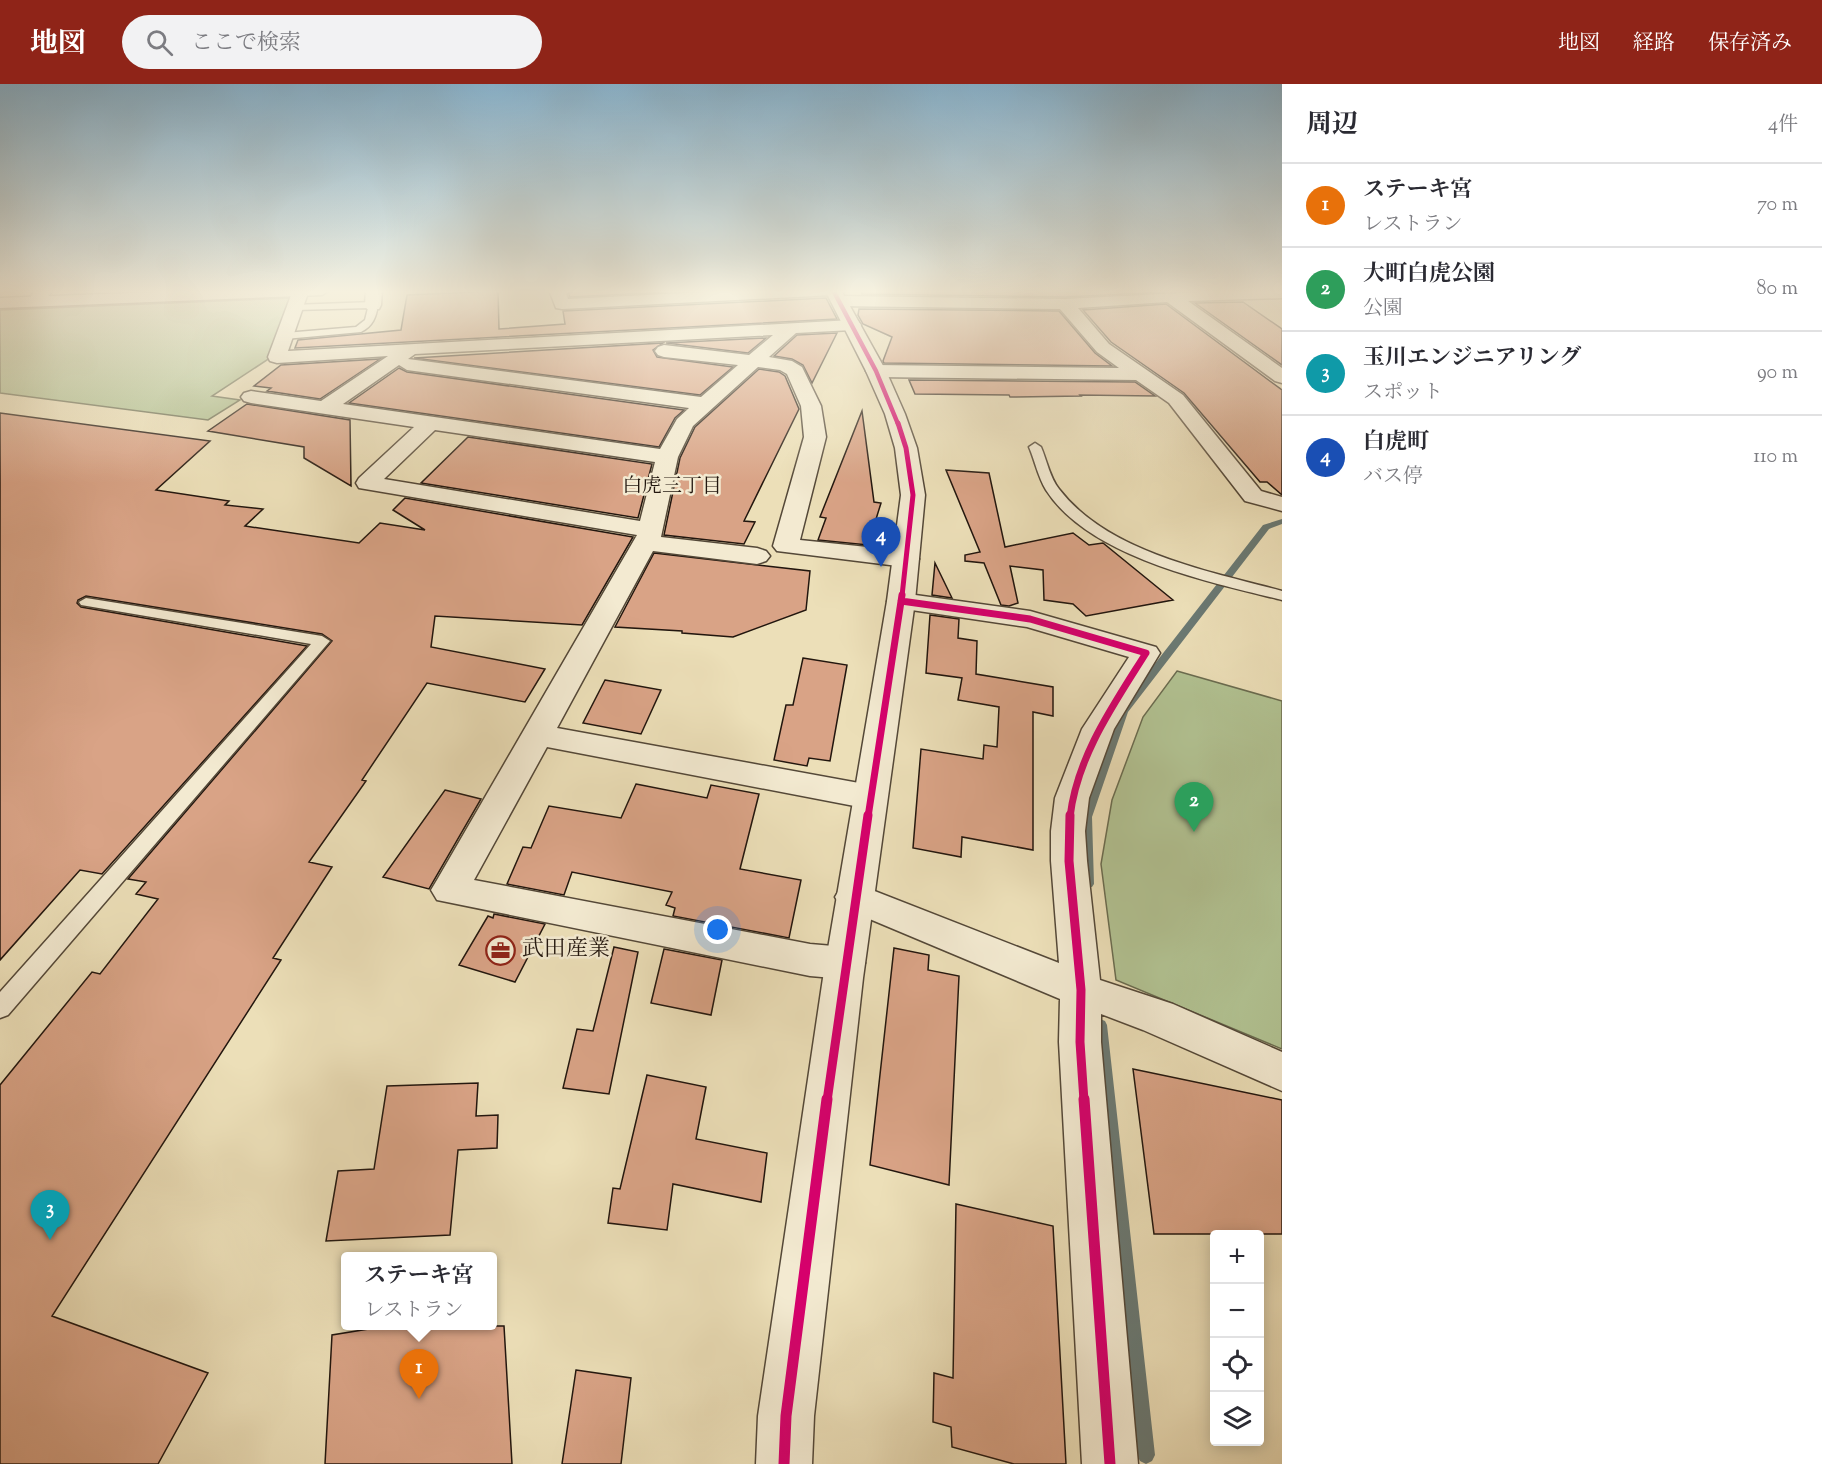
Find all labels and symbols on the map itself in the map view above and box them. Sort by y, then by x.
district label: 白虎三丁目 [622,473,722,502]
pin: 4 [862,518,900,567]
pin: 2 [1174,782,1214,832]
your location [703,915,732,944]
office icon: 武田産業 [485,934,517,966]
place label: 武田産業 [522,934,610,966]
pin: 3 [31,1190,70,1240]
pin: 1 [400,1350,438,1399]

